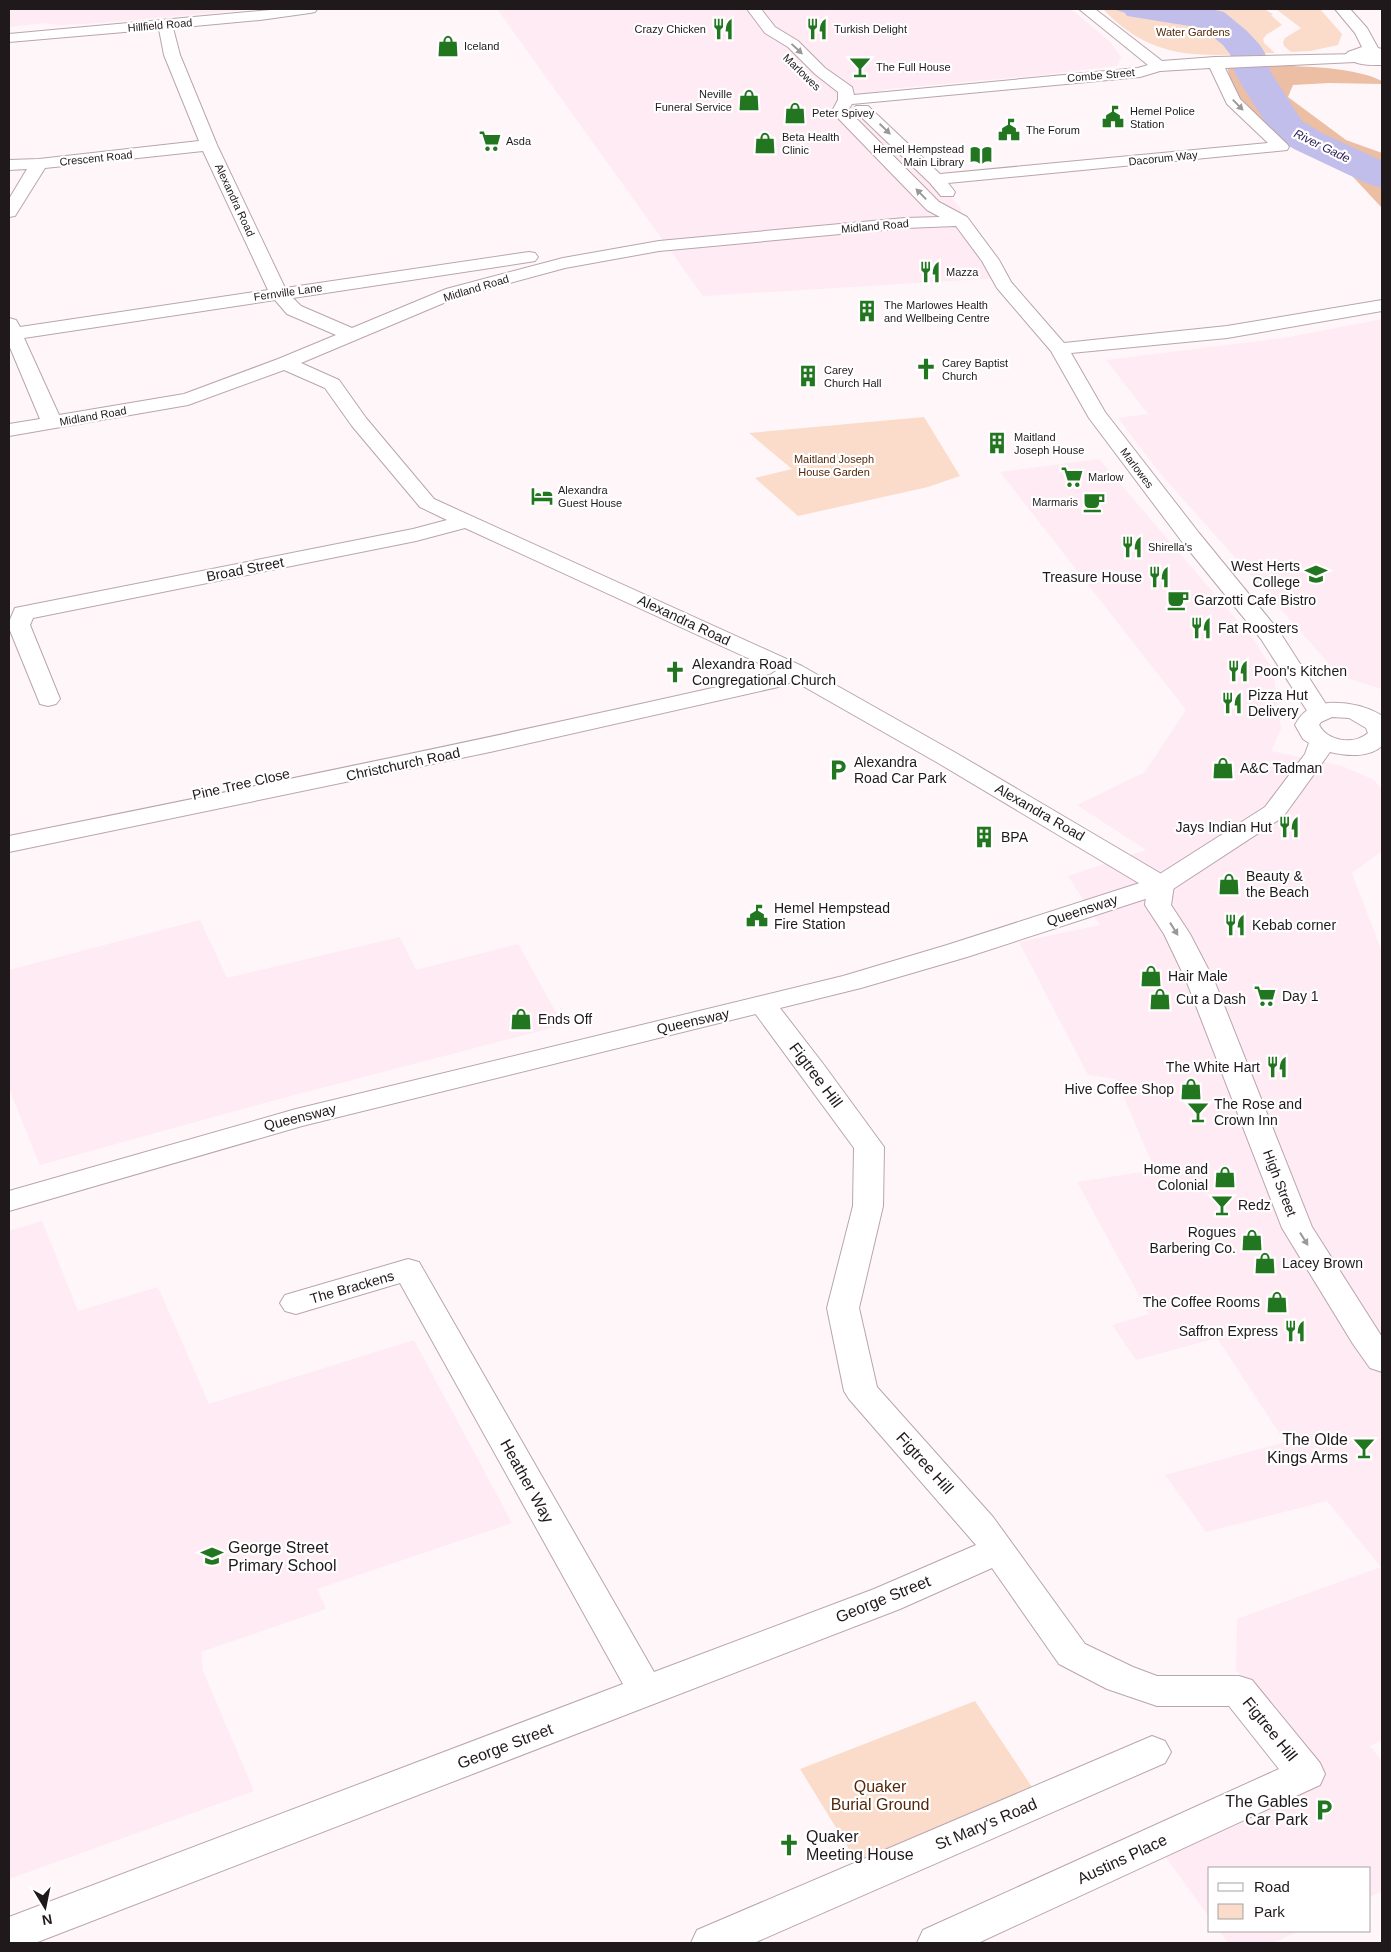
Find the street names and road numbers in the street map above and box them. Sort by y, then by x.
street label: Hillfield Road [127,16,193,34]
street label: Marlowes [781,51,823,93]
street label: Combe Street [1067,66,1135,84]
street label: Crescent Road [59,148,133,168]
street label: Dacorum Way [1128,148,1199,168]
street label: Alexandra Road [213,162,257,238]
street label: Midland Road [841,217,909,235]
street label: Midland Road [442,272,510,304]
street label: Fernville Lane [253,281,323,303]
street label: Midland Road [59,404,127,428]
street label: Marlowes [1118,446,1156,491]
street label: Broad Street [205,554,285,584]
street label: Alexandra Road [635,592,733,648]
street label: Christchurch Road [345,744,461,784]
street label: Pine Tree Close [191,765,292,803]
street label: Alexandra Road [993,780,1087,844]
street label: Queensway [1044,891,1120,929]
street label: Queensway [655,1005,731,1037]
street label: Figtree Hill [786,1039,846,1111]
street label: Queensway [262,1100,338,1134]
street label: High Street [1260,1147,1300,1219]
street label: The Brackens [308,1267,396,1307]
street label: Figtree Hill [893,1429,957,1497]
street label: Heather Way [497,1436,557,1526]
street label: George Street [833,1572,933,1626]
street label: Figtree Hill [1239,1694,1301,1764]
street label: George Street [455,1720,555,1772]
street label: St Mary's Road [933,1795,1039,1853]
street label: Austins Place [1074,1831,1170,1887]

